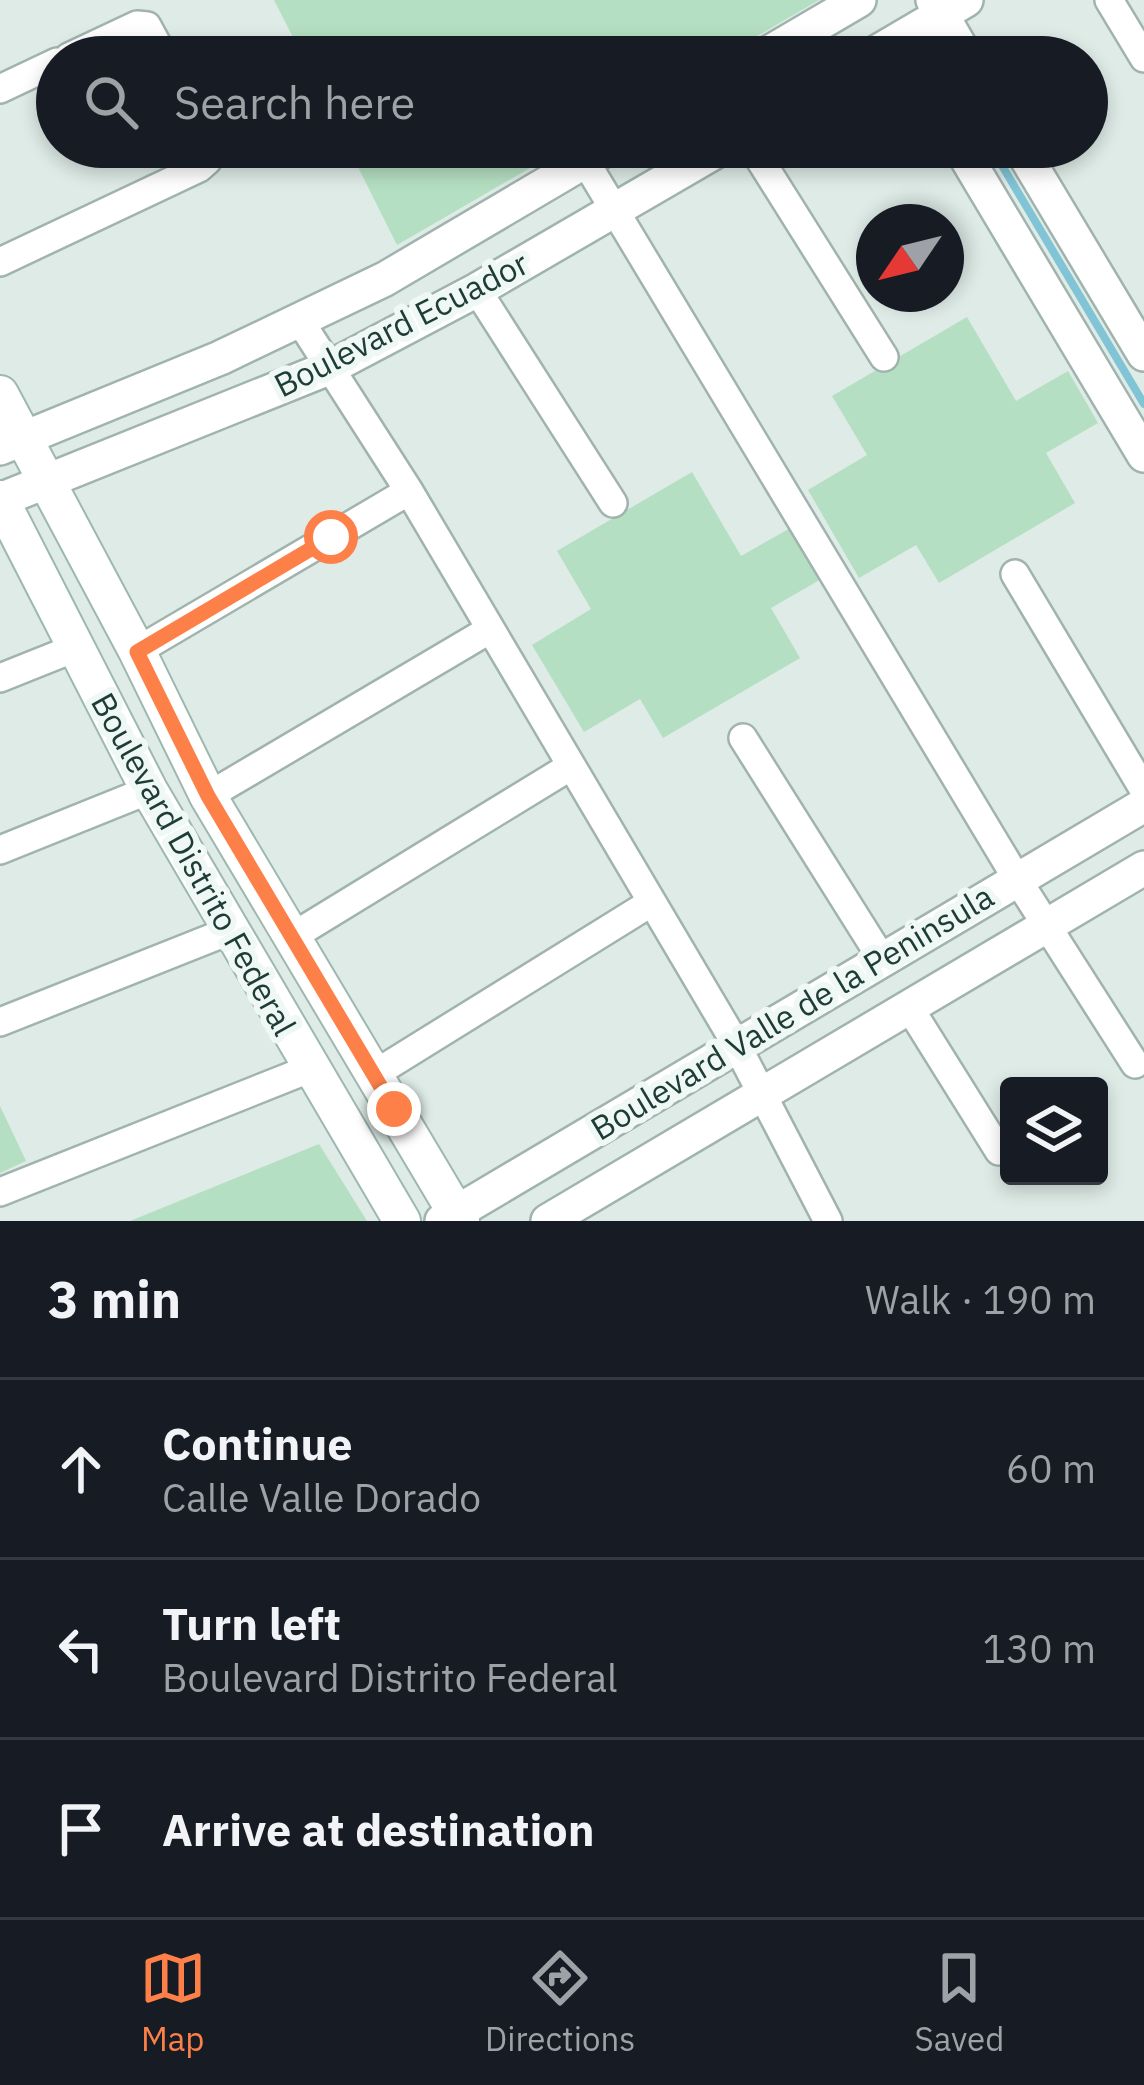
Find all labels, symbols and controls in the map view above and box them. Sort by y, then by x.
search box [36,36,1108,168]
icon: search [78,69,144,135]
text: Search here [174,73,415,131]
north arrow [856,204,964,312]
street label: Boulevard Ecuador [266,241,535,406]
route start [304,510,358,564]
street label: Boulevard Distrito Federal [82,685,307,1043]
street label: Boulevard Valle de la Peninsula [582,874,1001,1149]
map controls [1000,1077,1108,1185]
button: layers [1000,1077,1108,1185]
route end [367,1082,421,1136]
text: 3 min [48,1266,181,1332]
text: Walk · 190 m [865,1274,1096,1325]
text: Continue [162,1414,353,1472]
icon: ahead [48,1436,114,1502]
text: 60 m [1006,1443,1096,1494]
text: Calle Valle Dorado [162,1472,481,1523]
text: Turn left [162,1594,341,1652]
icon: left [48,1616,114,1682]
text: 130 m [983,1623,1096,1674]
text: Boulevard Distrito Federal [162,1652,618,1703]
icon: arrive [48,1796,114,1862]
text: Arrive at destination [162,1800,595,1858]
tab: Map [140,1945,206,2060]
tab: Directions [485,1945,635,2060]
tab: Saved [915,1945,1004,2060]

